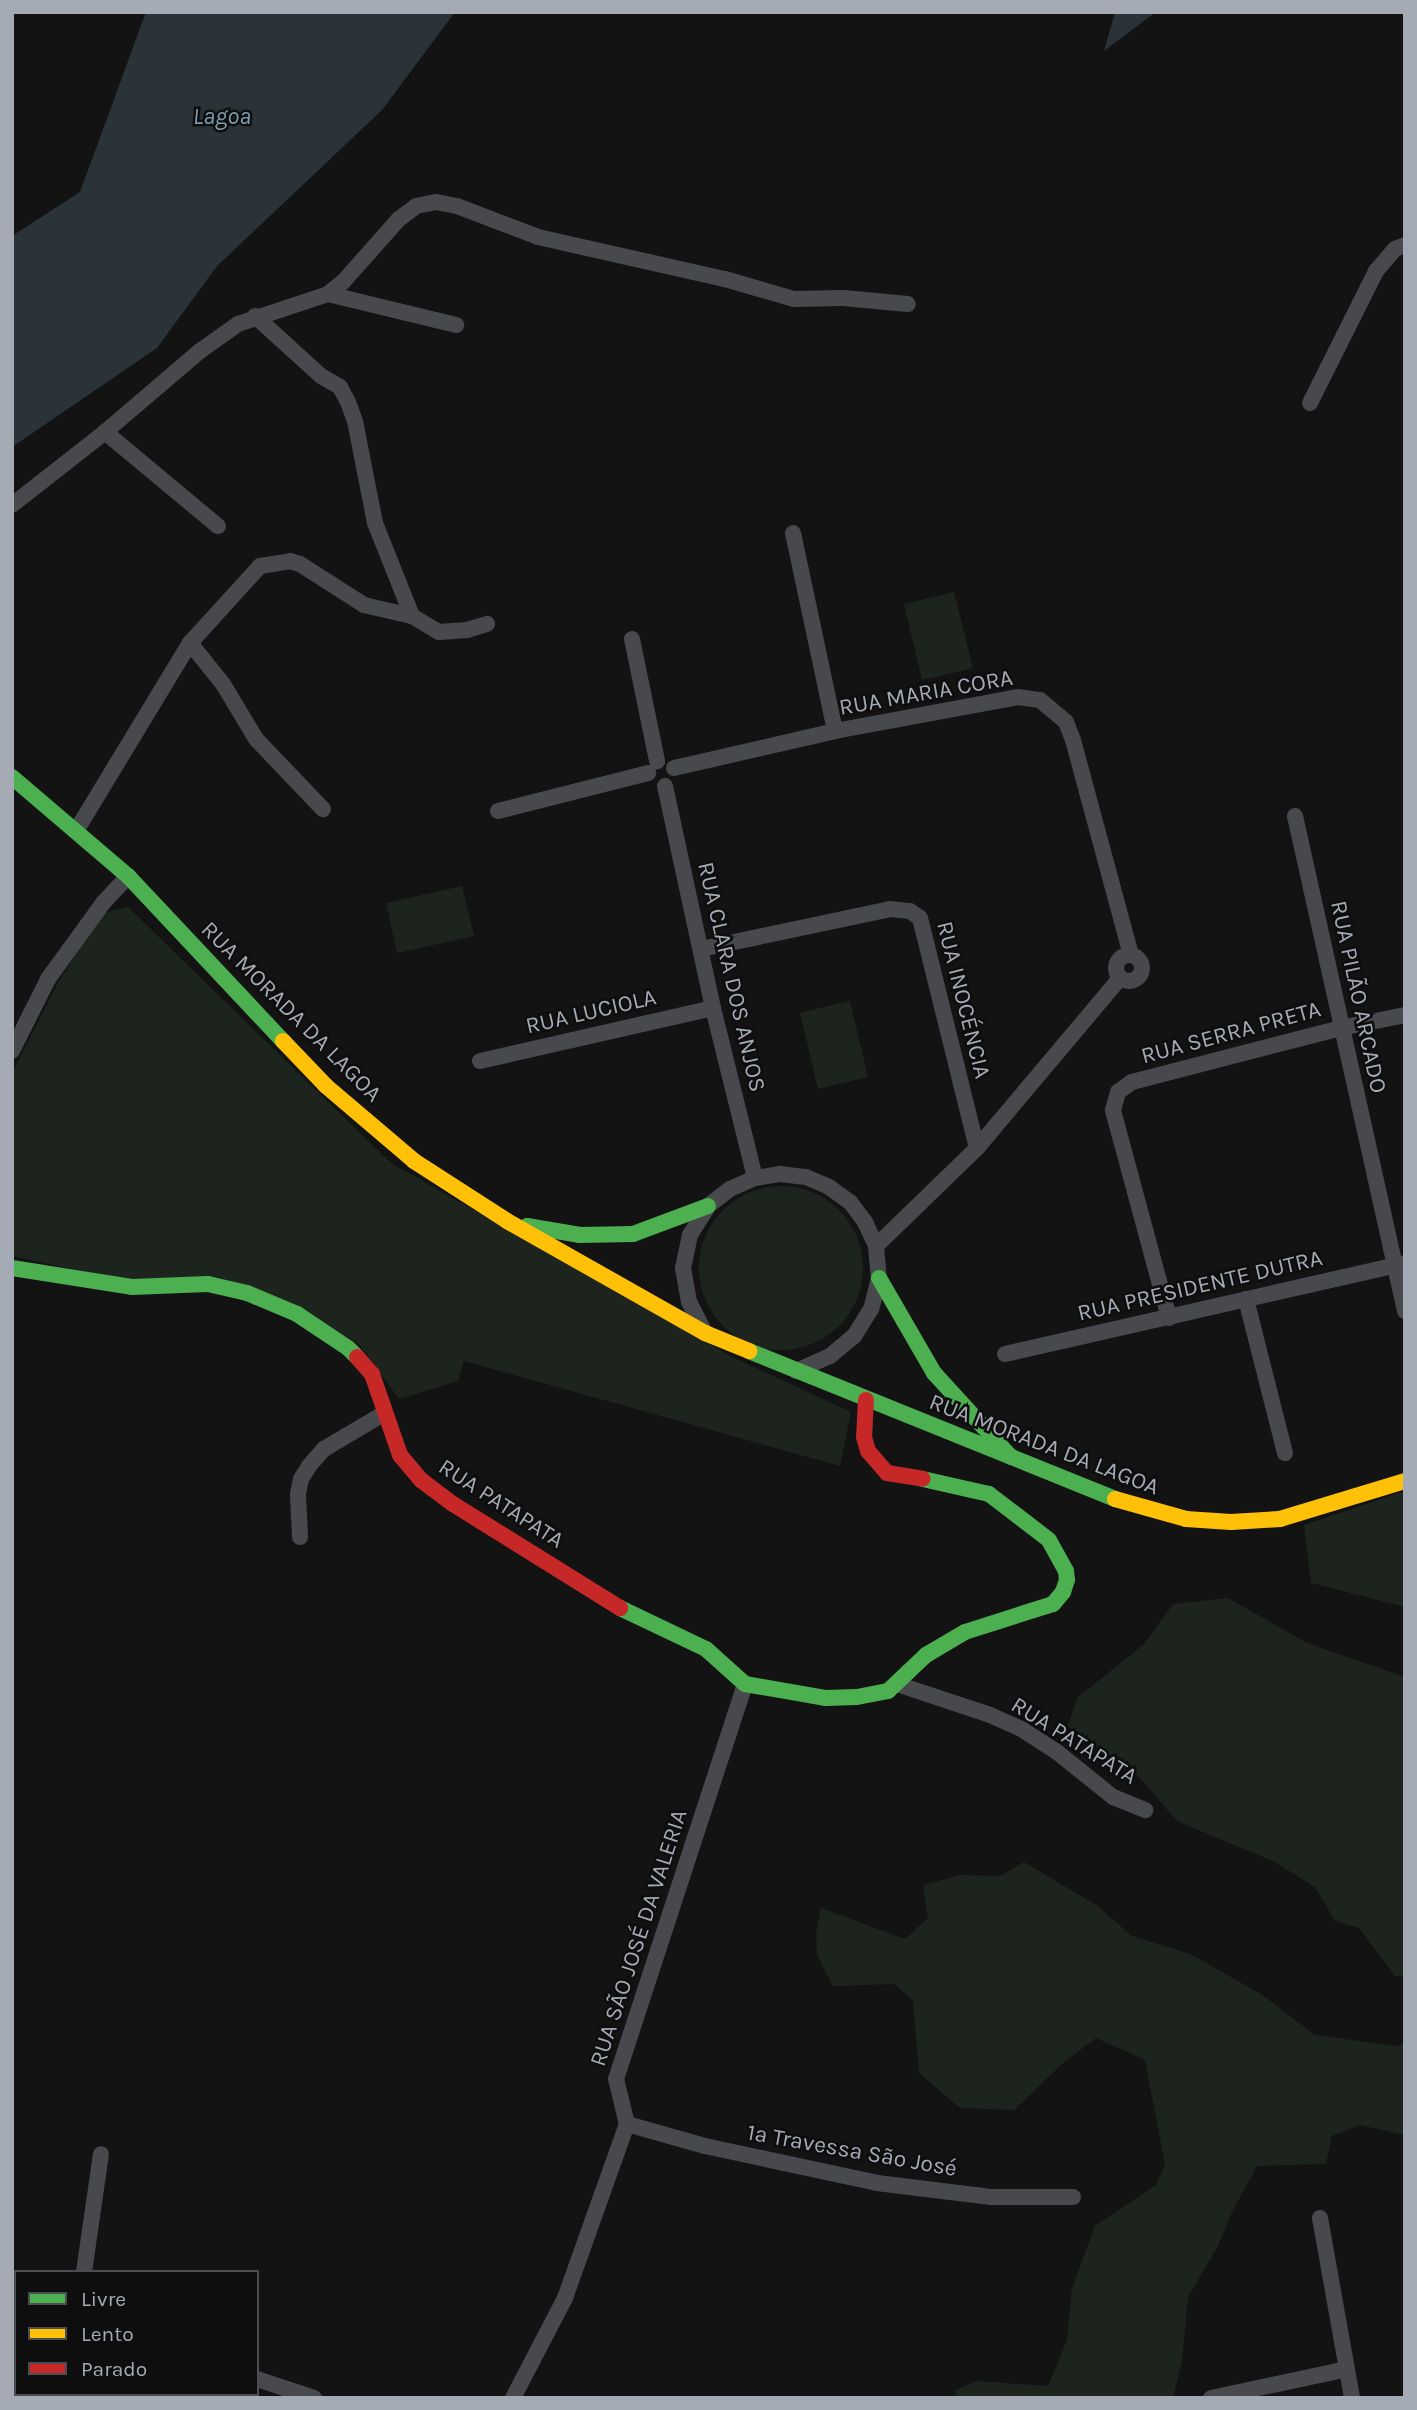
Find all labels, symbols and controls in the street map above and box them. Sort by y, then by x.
water label: Lagoa [193,103,251,131]
street label: RUA MARIA CORA [837,664,1015,722]
street label: RUA CLARA DOS ANJOS [691,859,771,1095]
street label: RUA PILÃO ARCADO [1324,898,1392,1096]
street label: RUA MORADA DA LAGOA [195,916,387,1108]
street label: RUA INOCÉNCIA [930,918,996,1082]
street label: RUA LUCIOLA [523,984,659,1040]
street label: RUA SERRA PRETA [1138,996,1324,1070]
street label: RUA PRESIDENTE DUTRA [1075,1244,1325,1328]
street label: RUA MORADA DA LAGOA [925,1388,1163,1502]
street label: RUA PATAPATA [433,1453,569,1555]
street label: RUA PATAPATA [1006,1691,1142,1791]
street label: RUA SÃO JOSÉ DA VALERIA [584,1806,694,2070]
street label: 1ª Travessa São José [745,2119,959,2183]
legend [14,2270,259,2396]
text: Livre [81,2287,126,2311]
text: Lento [81,2322,134,2346]
text: Parado [81,2357,147,2381]

